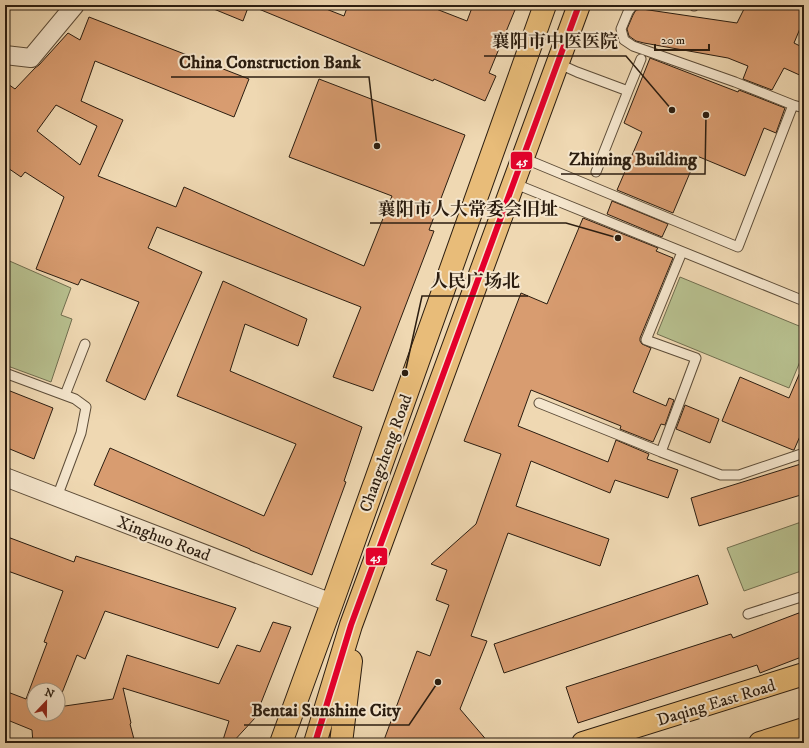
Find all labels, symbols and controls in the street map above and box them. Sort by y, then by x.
callout: 襄阳市中医医院 [484,26,626,56]
scale bar [655,26,709,52]
text: 襄阳市中医医院 [492,31,618,53]
text: 20 m [661,33,685,48]
callout: China Construction Bank [171,47,369,77]
text: China Construction Bank [179,52,362,74]
callout: Zhiming Building [561,144,705,174]
text: Zhiming Building [569,149,698,171]
line badge: 45 [510,151,533,170]
text: 45 [515,155,528,169]
callout: 襄阳市人大常委会旧址 [370,193,566,223]
text: 襄阳市人大常委会旧址 [378,199,558,221]
callout: 人民广场北 [422,266,528,296]
text: 人民广场北 [430,271,520,293]
street label: Changzheng Road [354,391,418,515]
street label: Xinghuo Road [114,511,214,567]
line badge: 45 [365,547,388,566]
text: 45 [369,551,382,565]
street label: Daqing East Road [654,674,779,731]
north arrow [26,682,66,722]
text: N [43,685,56,702]
callout: Bentai Sunshine City [244,695,409,725]
text: Bentai Sunshine City [251,700,401,722]

